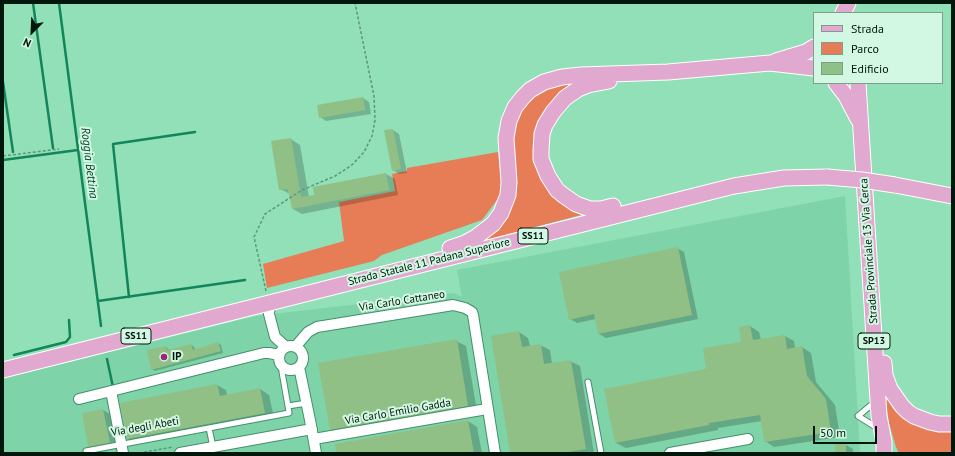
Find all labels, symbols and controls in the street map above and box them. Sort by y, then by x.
north arrow [12,12,52,52]
legend [813,12,943,84]
text: Strada [851,21,884,36]
text: N [21,35,33,51]
text: Parco [851,41,879,56]
text: Edificio [851,61,889,76]
water label: Roggia Bettina [77,127,101,199]
street label: Strada Provinciale 13 Via Cerca [857,178,881,324]
road number: SS11 [518,228,548,244]
street label: Strada Statale 11 Padana Superiore [347,235,511,289]
street label: Via Carlo Cattaneo [358,288,446,314]
road number: SS11 [121,328,151,344]
road number: SP13 [858,333,890,349]
place label: IP [172,350,181,364]
marker: IP [159,352,169,362]
street label: Via Carlo Emilio Gadda [344,396,452,428]
street label: Via degli Abeti [110,415,180,439]
scale bar [815,418,879,444]
text: 50 m [820,425,846,440]

